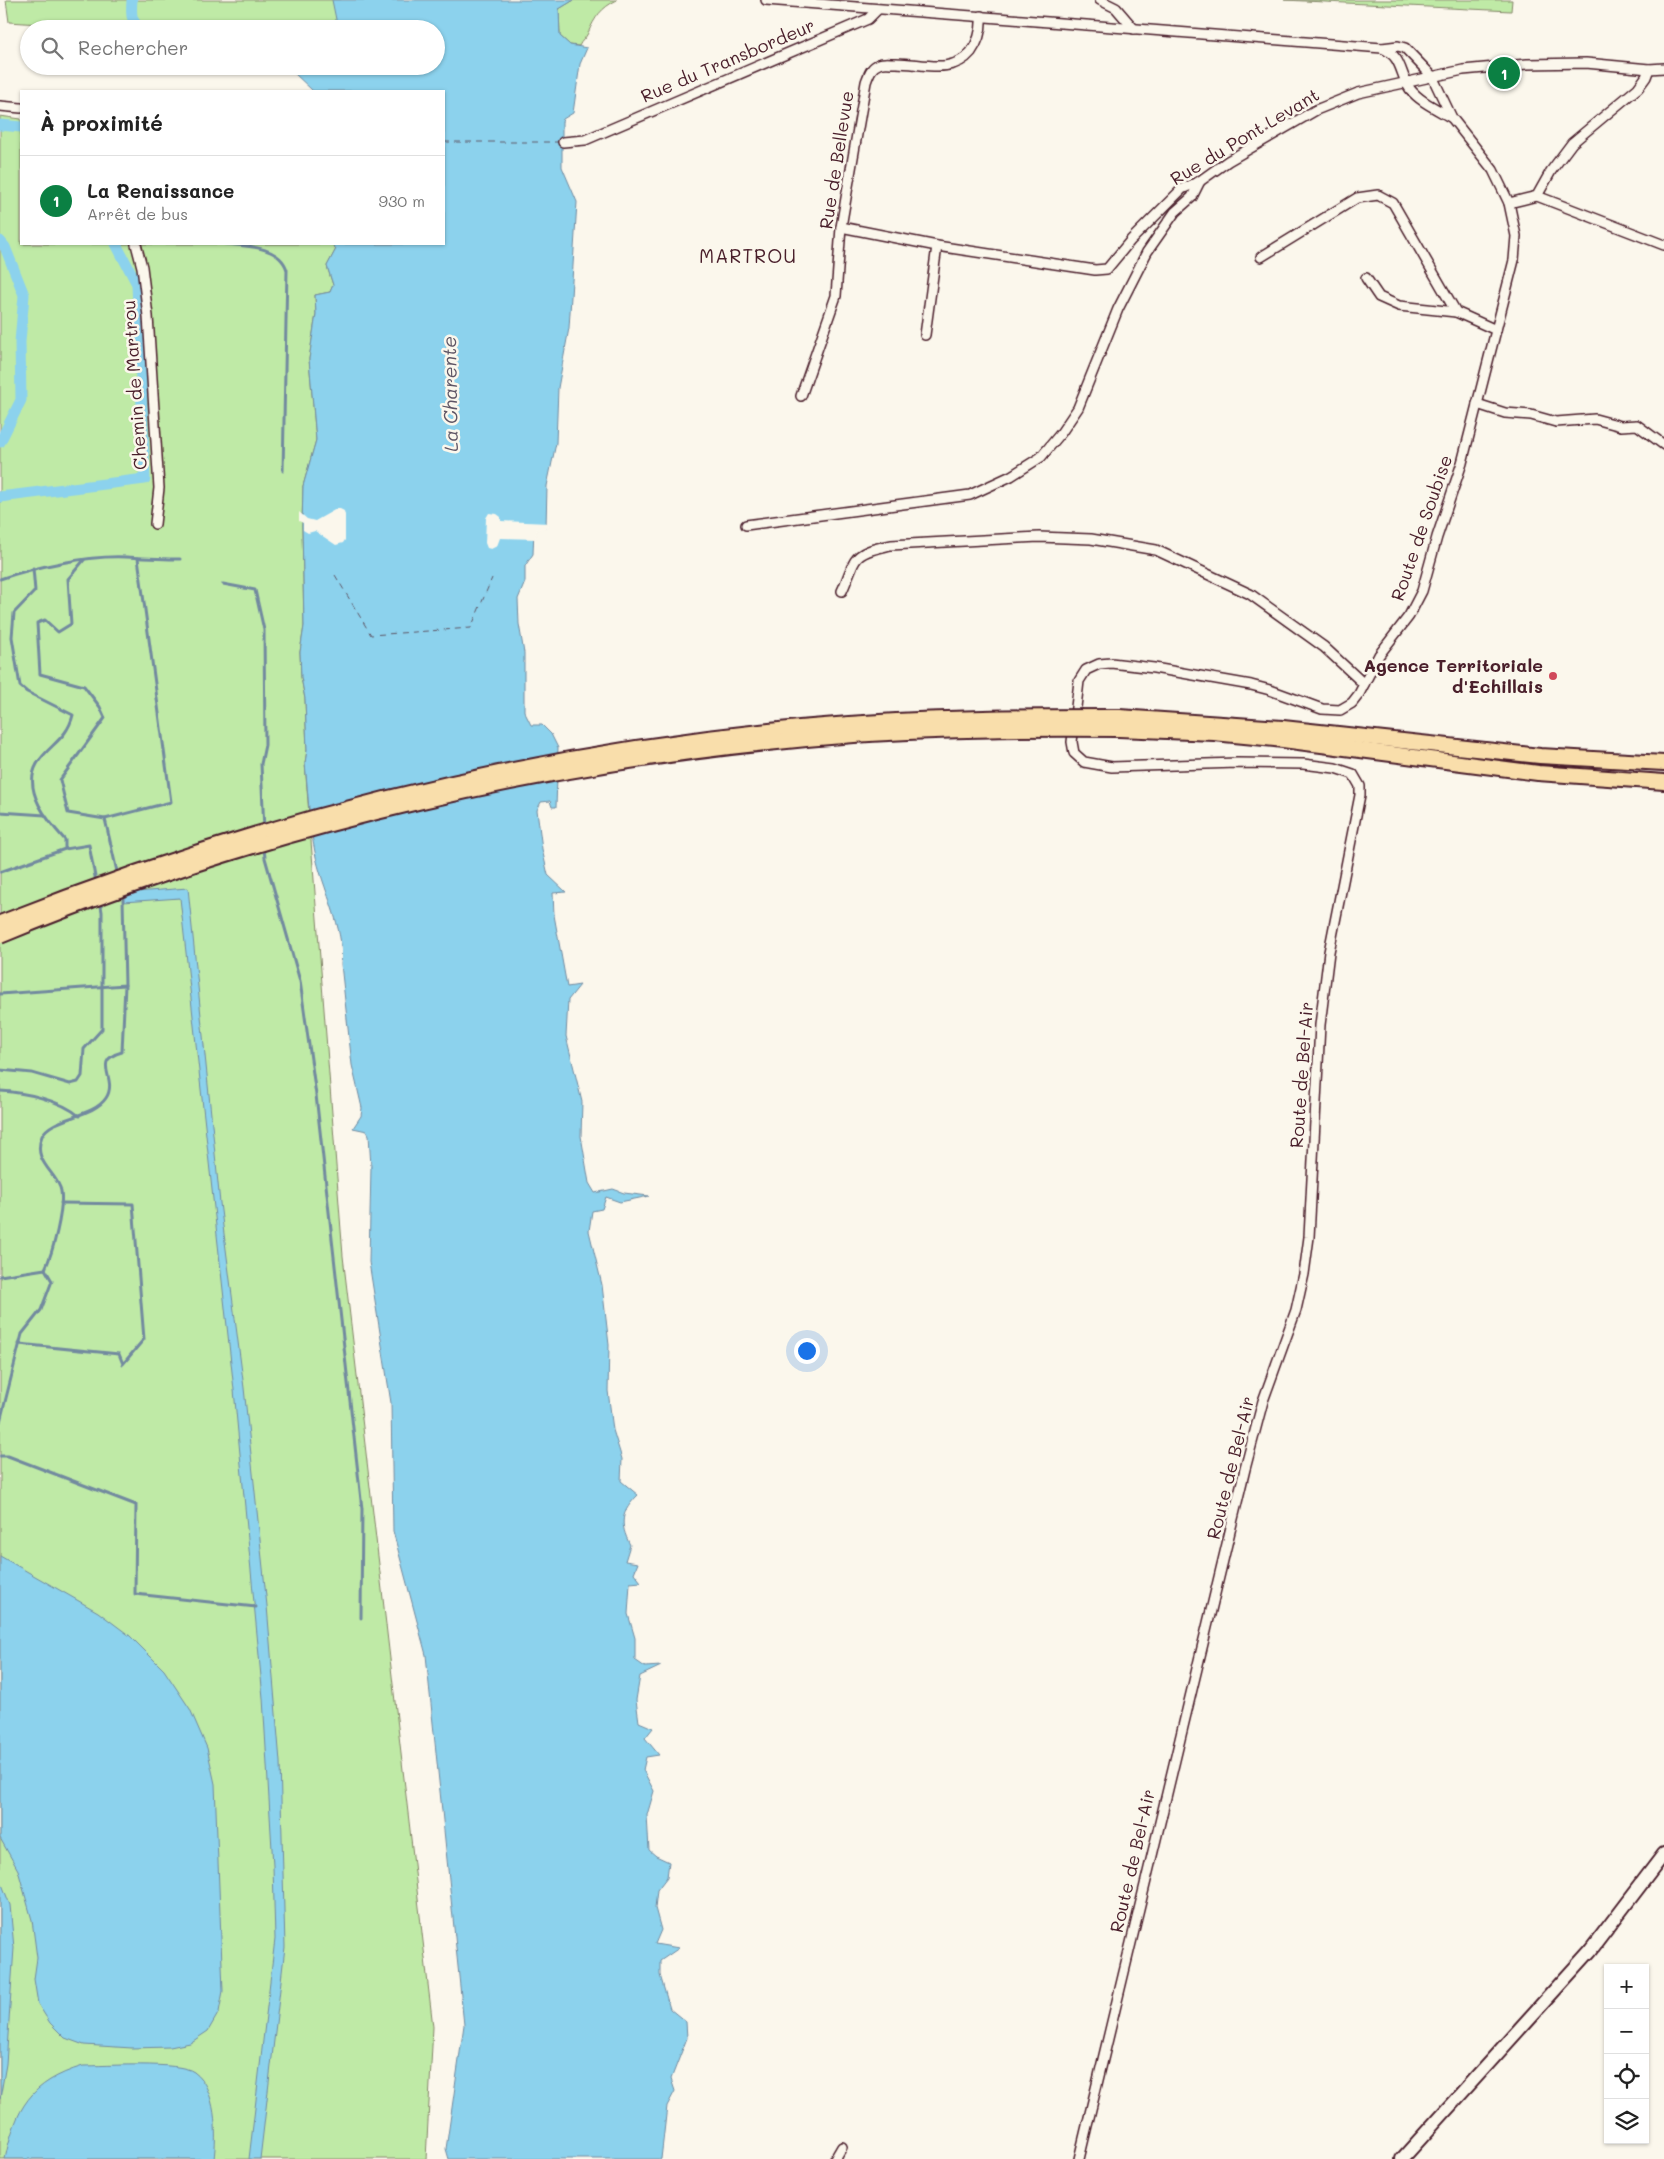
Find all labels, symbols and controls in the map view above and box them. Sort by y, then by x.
street label: Rue du Transbordeur [637,13,818,108]
search box [20,20,445,75]
icon: search [38,34,66,62]
text: Rechercher [78,35,188,60]
pin: 1 [1488,54,1520,92]
street label: Rue du Pont Levant [1165,82,1323,190]
street label: Rue de Bellevue [813,89,859,231]
text: À proximité [40,109,163,136]
text: La Renaissance [87,178,234,203]
text: 1 [52,190,60,211]
text: 930 m [378,190,425,211]
text: Arrêt de bus [87,203,188,224]
district label: MARTROU [699,243,797,268]
street label: Chemin de Martrou [116,299,152,471]
water label: La Charente [436,336,463,452]
street label: Route de Soubise [1385,452,1457,604]
place label: Agence Territoriale d'Echillais [1363,653,1543,698]
marker: Agence Territoriale d'Echillais [1547,670,1559,682]
street label: Route de Bel-Air [1284,1001,1318,1149]
your location [794,1338,820,1364]
street label: Route de Bel-Air [1201,1394,1259,1542]
street label: Route de Bel-Air [1104,1787,1160,1935]
map controls [1604,1964,1649,2144]
button: + [1604,1964,1649,2009]
button: − [1604,2009,1649,2054]
button: locate [1604,2054,1649,2099]
button: layers [1604,2099,1649,2144]

